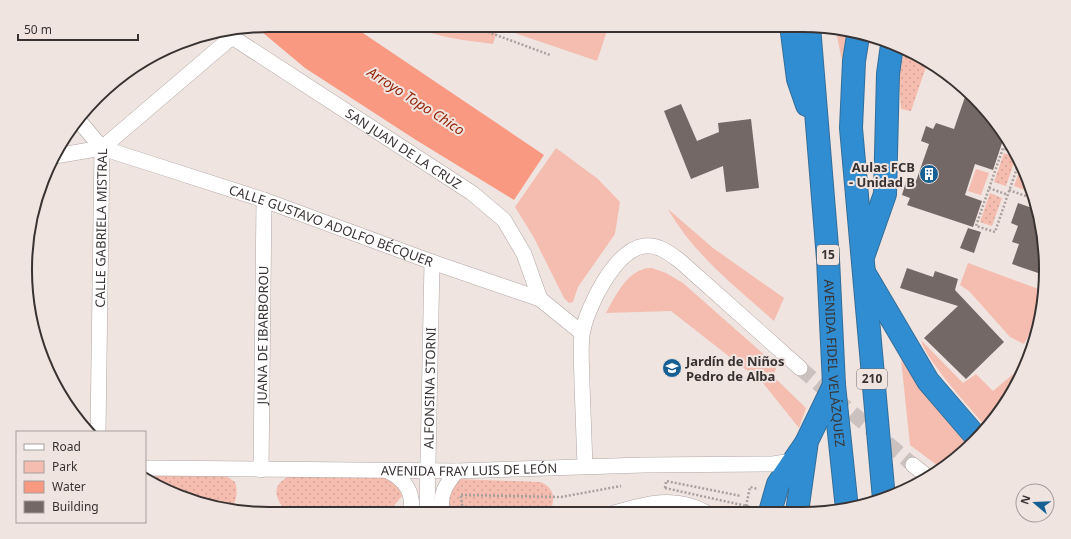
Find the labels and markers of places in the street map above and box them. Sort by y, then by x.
place label: Aulas FCB - Unidad B [849,158,915,191]
building icon: Aulas FCB - Unidad B [918,163,940,185]
place label: Jardín de Niños Pedro de Alba [685,352,785,385]
school or university icon: Jardín de Niños Pedro de Alba [661,357,683,379]

